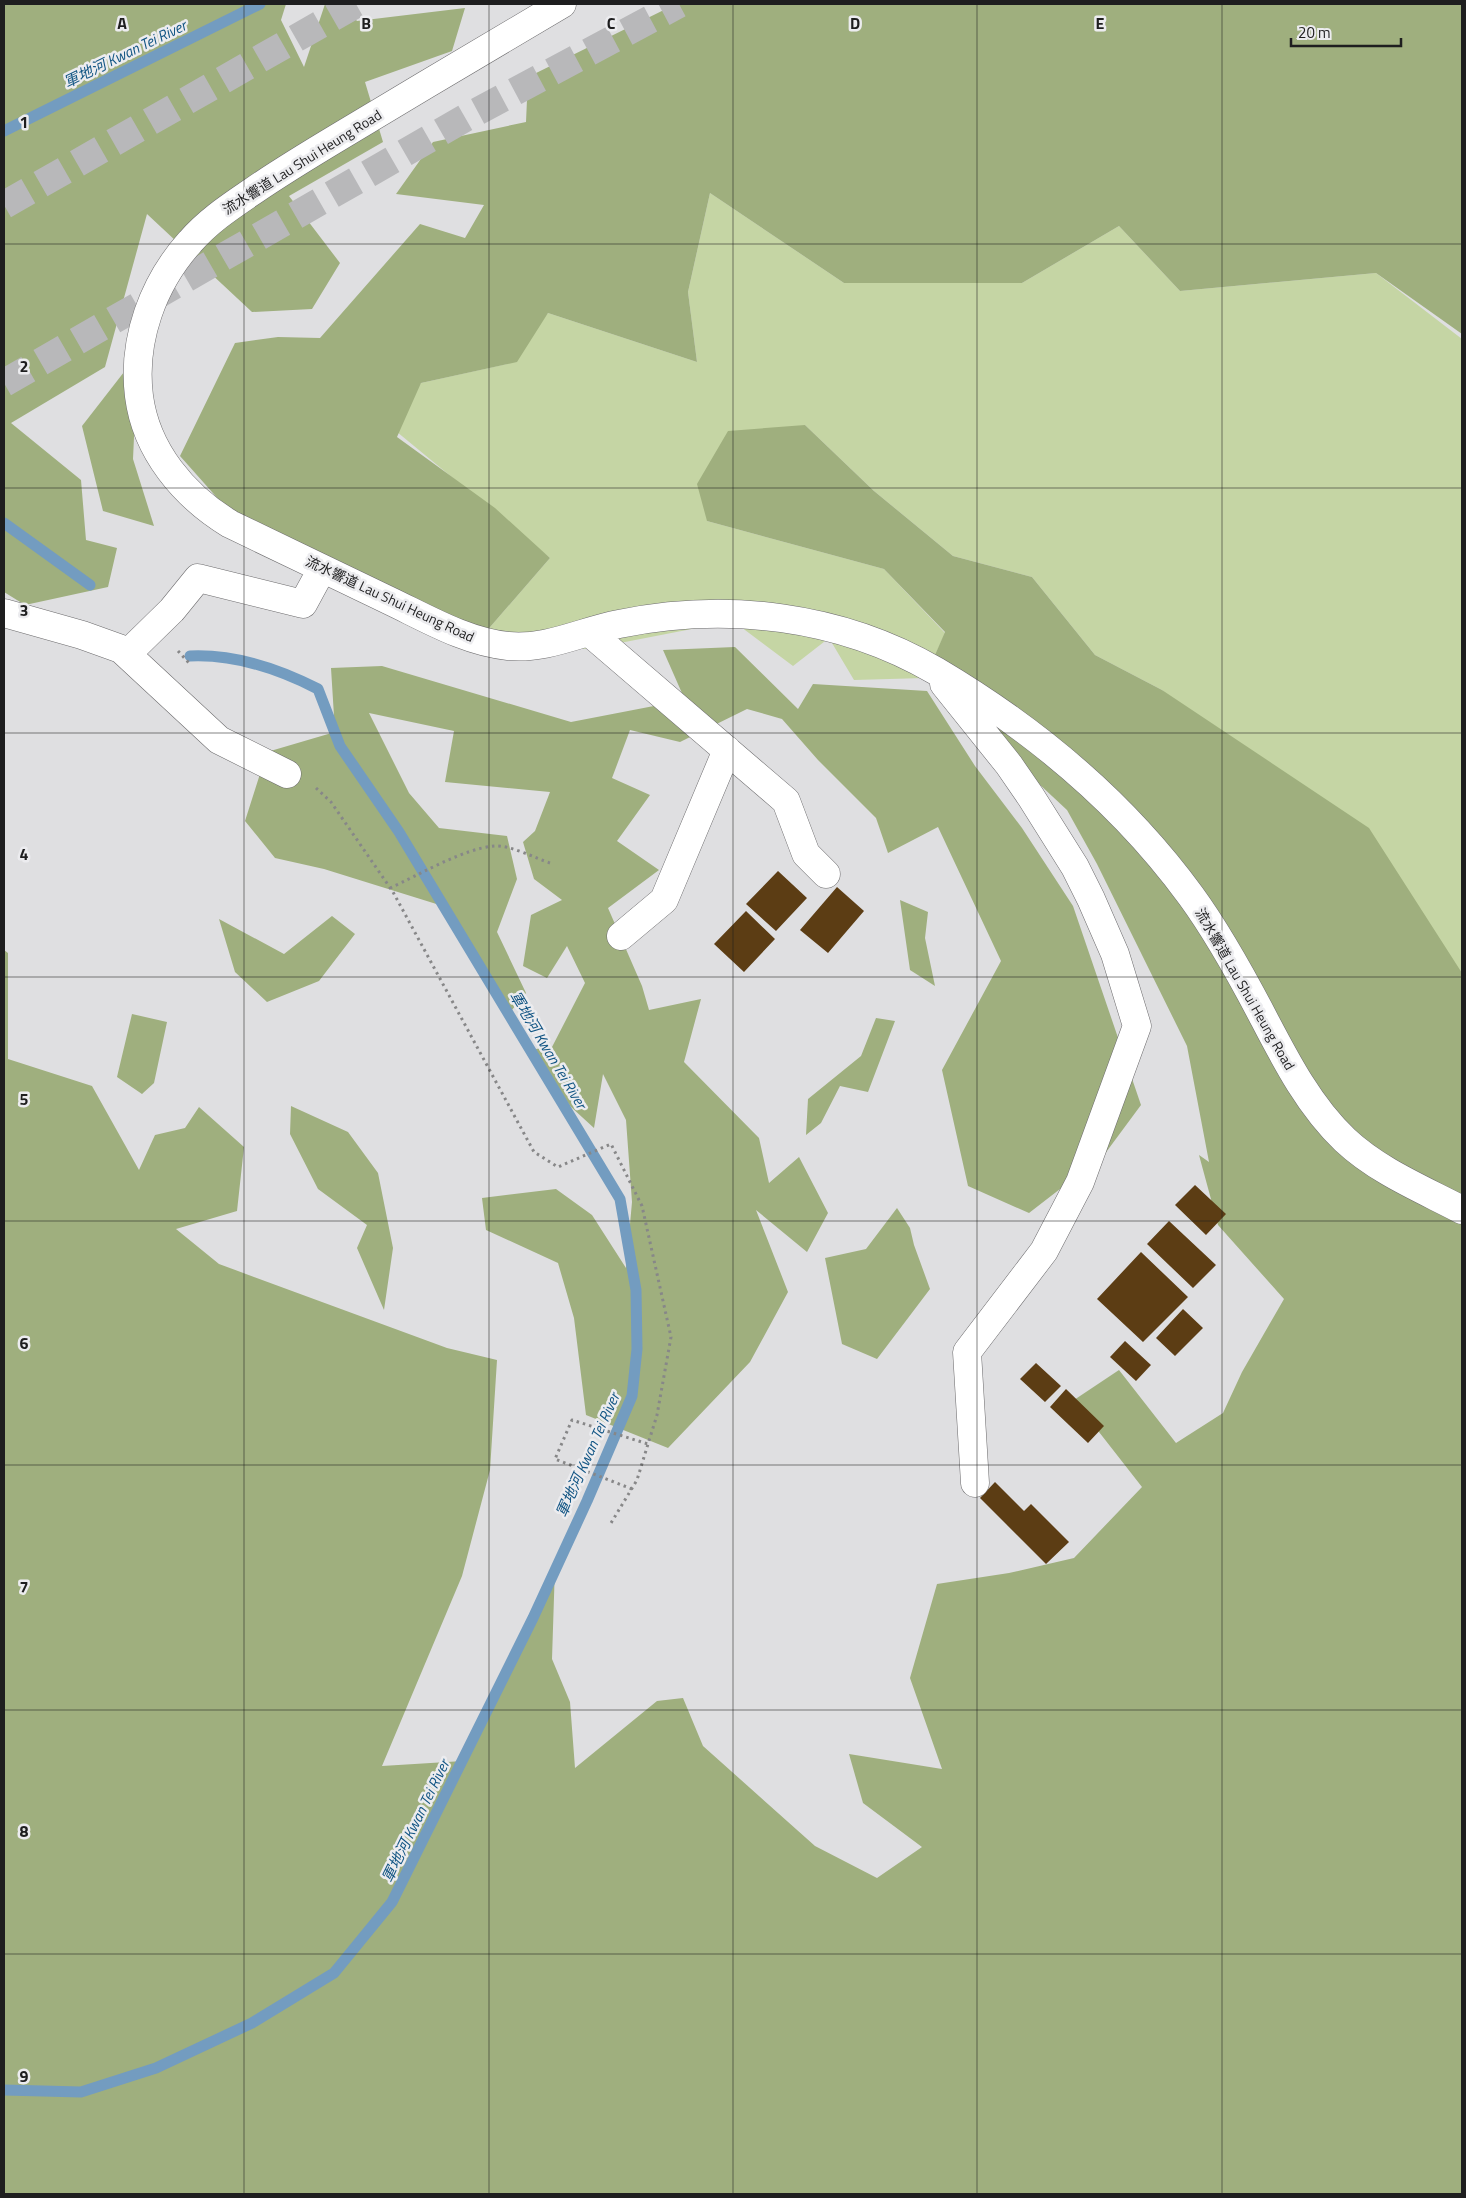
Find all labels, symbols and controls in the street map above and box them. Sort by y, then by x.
text: A [117,11,127,35]
text: B [361,11,371,35]
text: C [607,11,616,35]
text: D [850,11,860,35]
text: E [1096,11,1105,35]
water label: 軍地河 Kwan Tei River [59,13,192,93]
scale bar [1291,15,1401,47]
text: 20 m [1298,21,1331,44]
street label: 流水響道 Lau Shui Heung Road [218,104,385,219]
text: 1 [20,110,28,134]
text: 2 [20,354,28,378]
street label: 流水響道 Lau Shui Heung Road [302,550,478,647]
text: 3 [20,598,28,622]
text: 4 [20,842,29,866]
street label: 流水響道 Lau Shui Heung Road [1190,904,1301,1074]
water label: 軍地河 Kwan Tei River [504,986,594,1115]
text: 5 [20,1087,29,1111]
text: 6 [20,1331,29,1355]
water label: 軍地河 Kwan Tei River [550,1387,626,1521]
text: 7 [20,1575,28,1599]
water label: 軍地河 Kwan Tei River [376,1753,456,1886]
text: 8 [20,1819,29,1843]
text: 9 [20,2064,29,2088]

